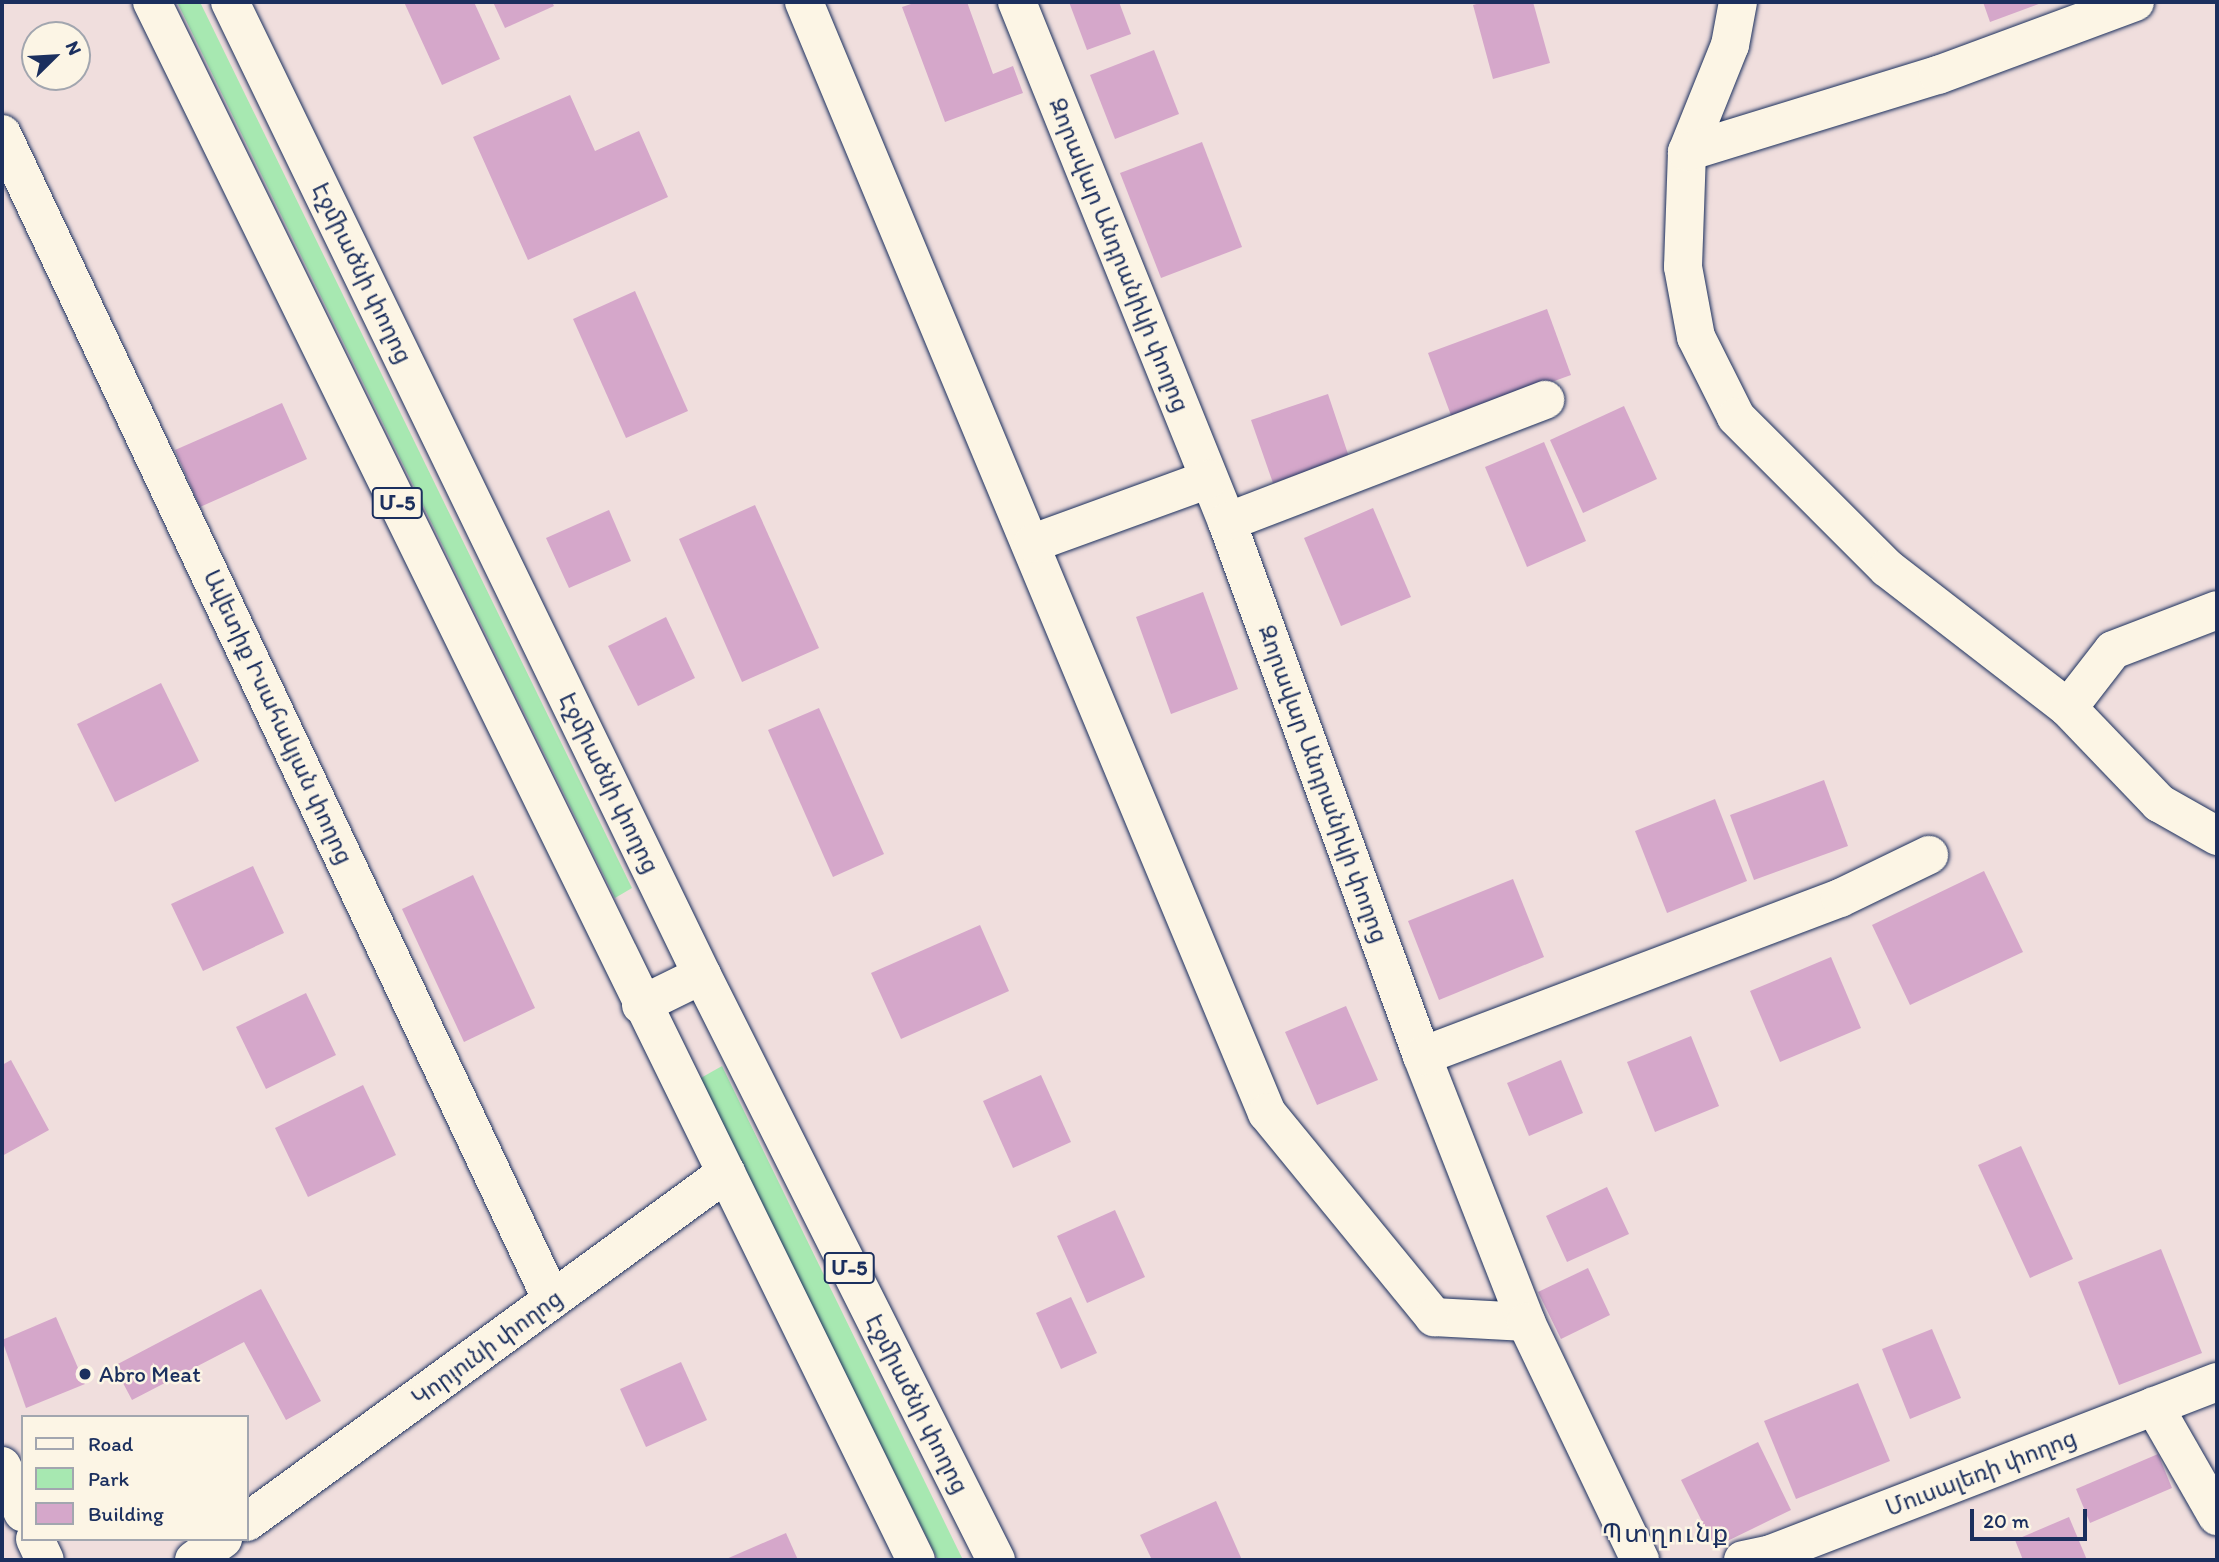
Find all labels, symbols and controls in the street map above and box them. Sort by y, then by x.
north arrow [21,21,91,91]
text: N [61,38,87,59]
street label: Զորավար Անդրանիկի փողոց [1043,94,1195,416]
street label: Էջմիածնի փողոց [306,178,418,368]
road number: Մ-5 [371,486,423,520]
street label: Ավետիք Իսահակյան փողոց [198,565,358,869]
street label: Զորավար Անդրանիկի փողոց [1253,621,1393,947]
street label: Էջմիածնի փողոց [553,688,665,878]
road number: Մ-5 [823,1250,875,1286]
street label: Կորյունի փողոց [406,1284,568,1412]
street label: Էջմիածնի փողոց [860,1310,974,1498]
place label: Abro Meat [99,1360,200,1388]
marker: Abro Meat [77,1366,93,1382]
legend [21,1415,248,1541]
street label: Մուսալեռի փողոց [1882,1424,2080,1522]
text: Road [88,1431,133,1456]
text: Park [88,1466,129,1491]
scale bar [1974,1496,2091,1540]
text: Building [88,1501,164,1526]
text: 20 m [1983,1508,2029,1533]
district label: Պտղունք [1603,1518,1729,1550]

